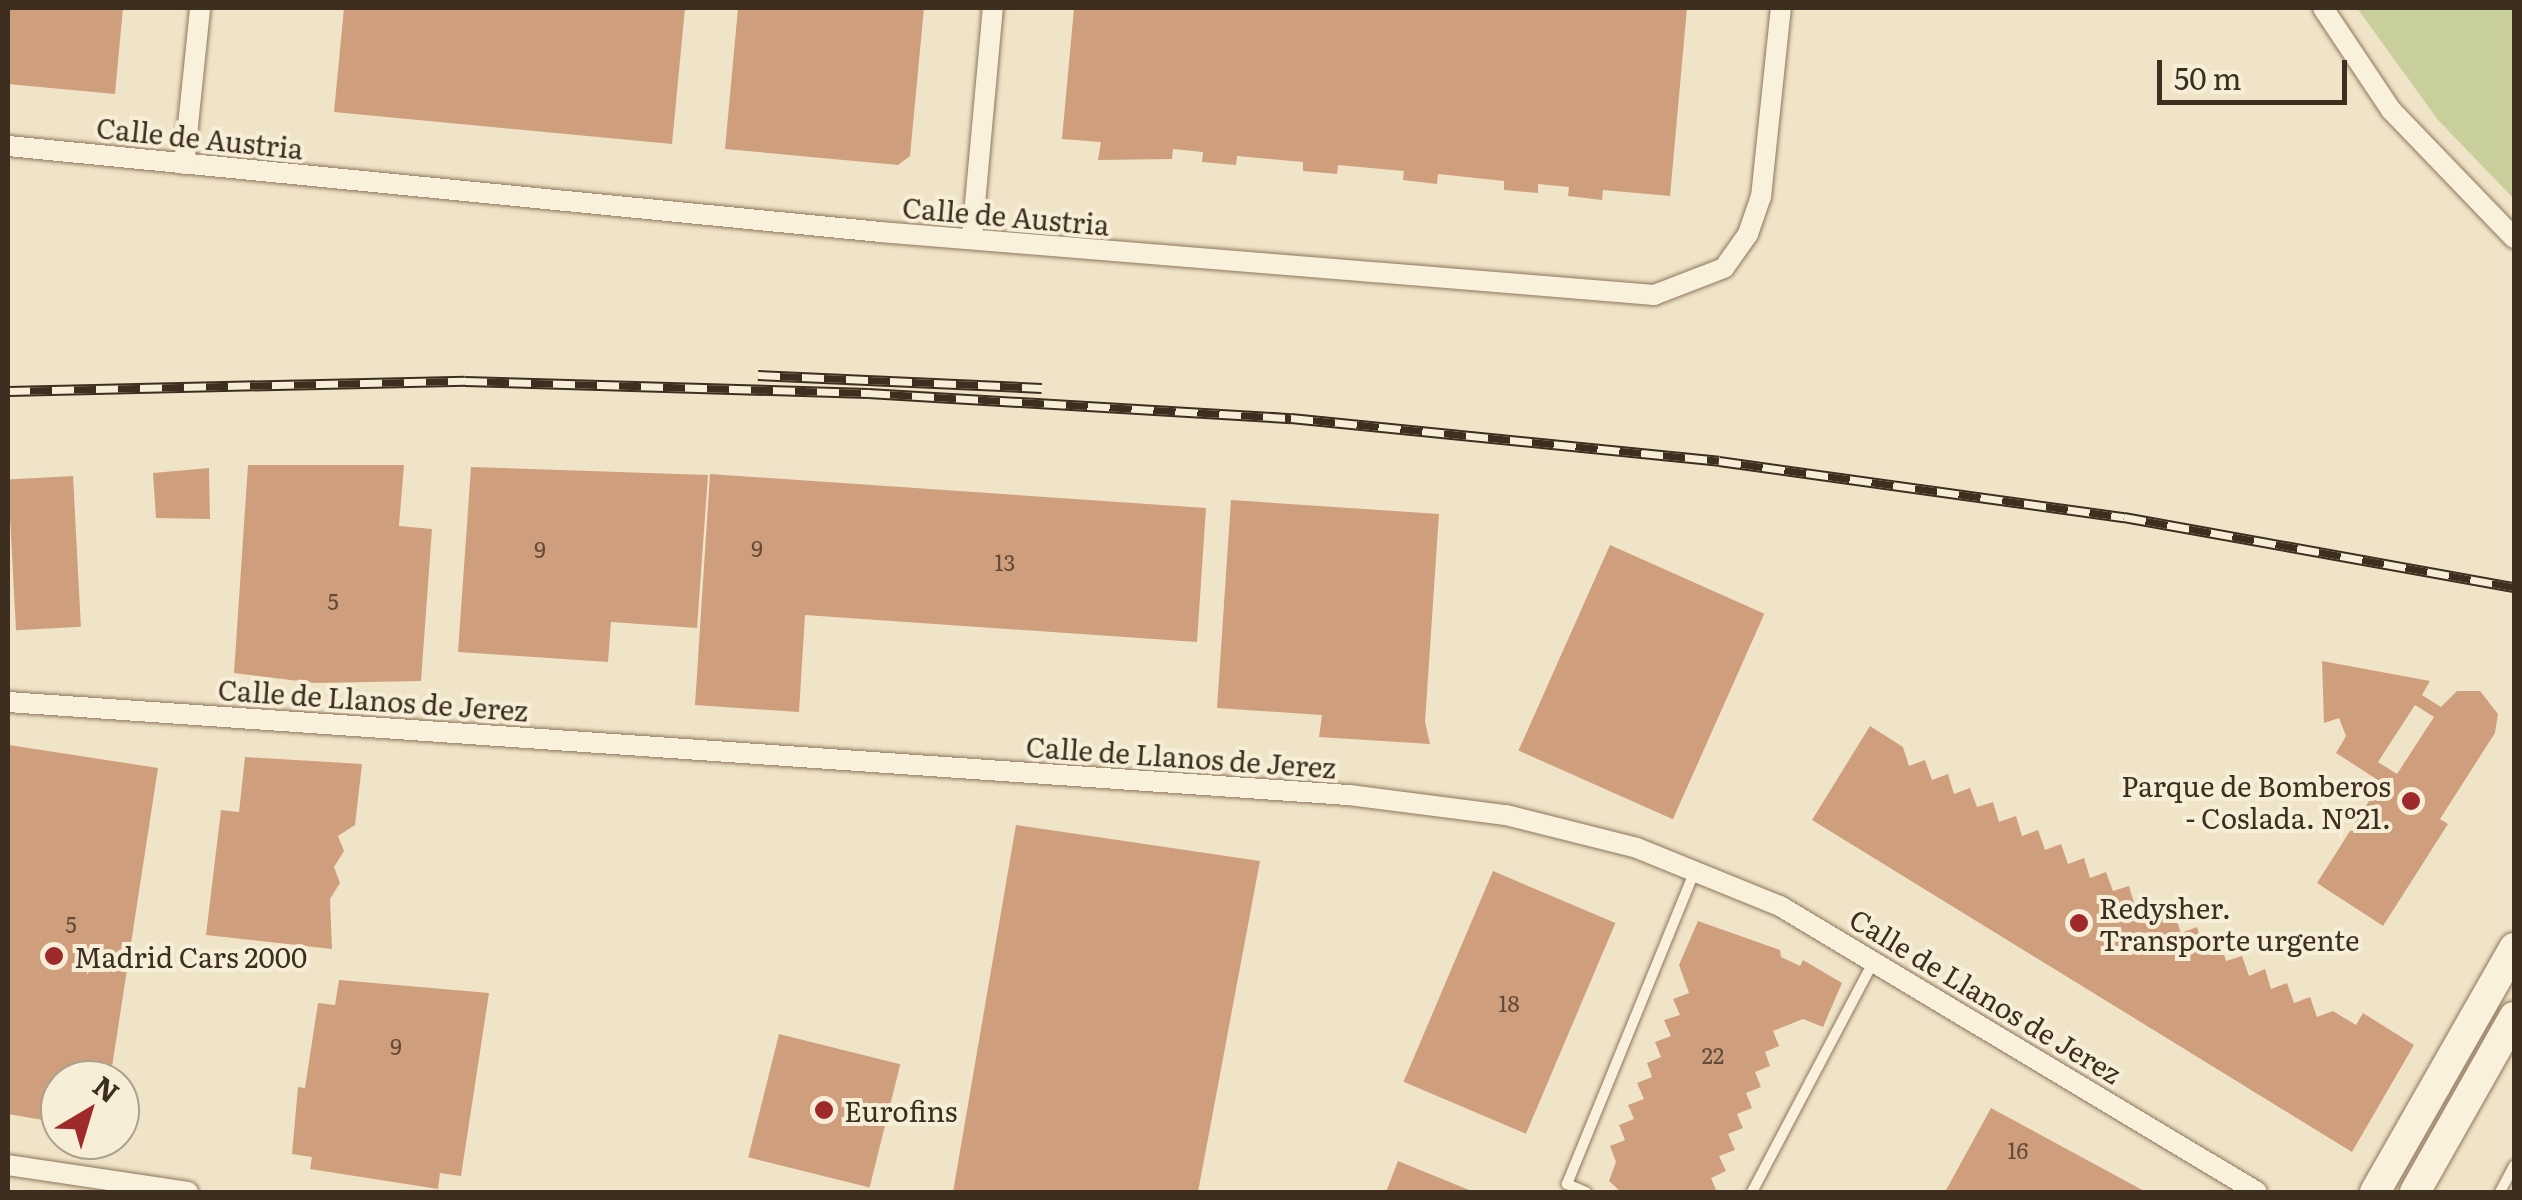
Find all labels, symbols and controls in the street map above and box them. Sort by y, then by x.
scale bar [2162,40,2352,102]
text: 50 m [2174,55,2242,99]
street label: Calle de Austria [95,109,305,165]
street label: Calle de Austria [901,189,1111,241]
house number: 9 [751,535,763,561]
house number: 9 [534,536,546,562]
house number: 13 [995,549,1015,575]
house number: 5 [327,588,339,614]
street label: Calle de Llanos de Jerez [217,671,529,727]
street label: Calle de Llanos de Jerez [1025,728,1337,784]
place label: Parque de Bomberos - Coslada. Nº21. [2121,768,2391,834]
marker: Parque de Bomberos - Coslada. Nº21. [2400,790,2422,812]
place label: Redysher. Transporte urgente [2099,890,2360,956]
street label: Calle de Llanos de Jerez [1844,901,2128,1089]
house number: 5 [65,911,77,937]
marker: Redysher. Transporte urgente [2068,912,2090,934]
place label: Madrid Cars 2000 [74,939,307,973]
marker: Madrid Cars 2000 [43,945,65,967]
house number: 18 [1498,990,1520,1016]
house number: 9 [390,1033,402,1059]
house number: 22 [1702,1042,1724,1068]
north arrow [40,1060,140,1160]
text: N [85,1064,129,1112]
place label: Eurofins [844,1093,957,1127]
marker: Eurofins [813,1099,835,1121]
house number: 16 [2008,1137,2028,1163]

